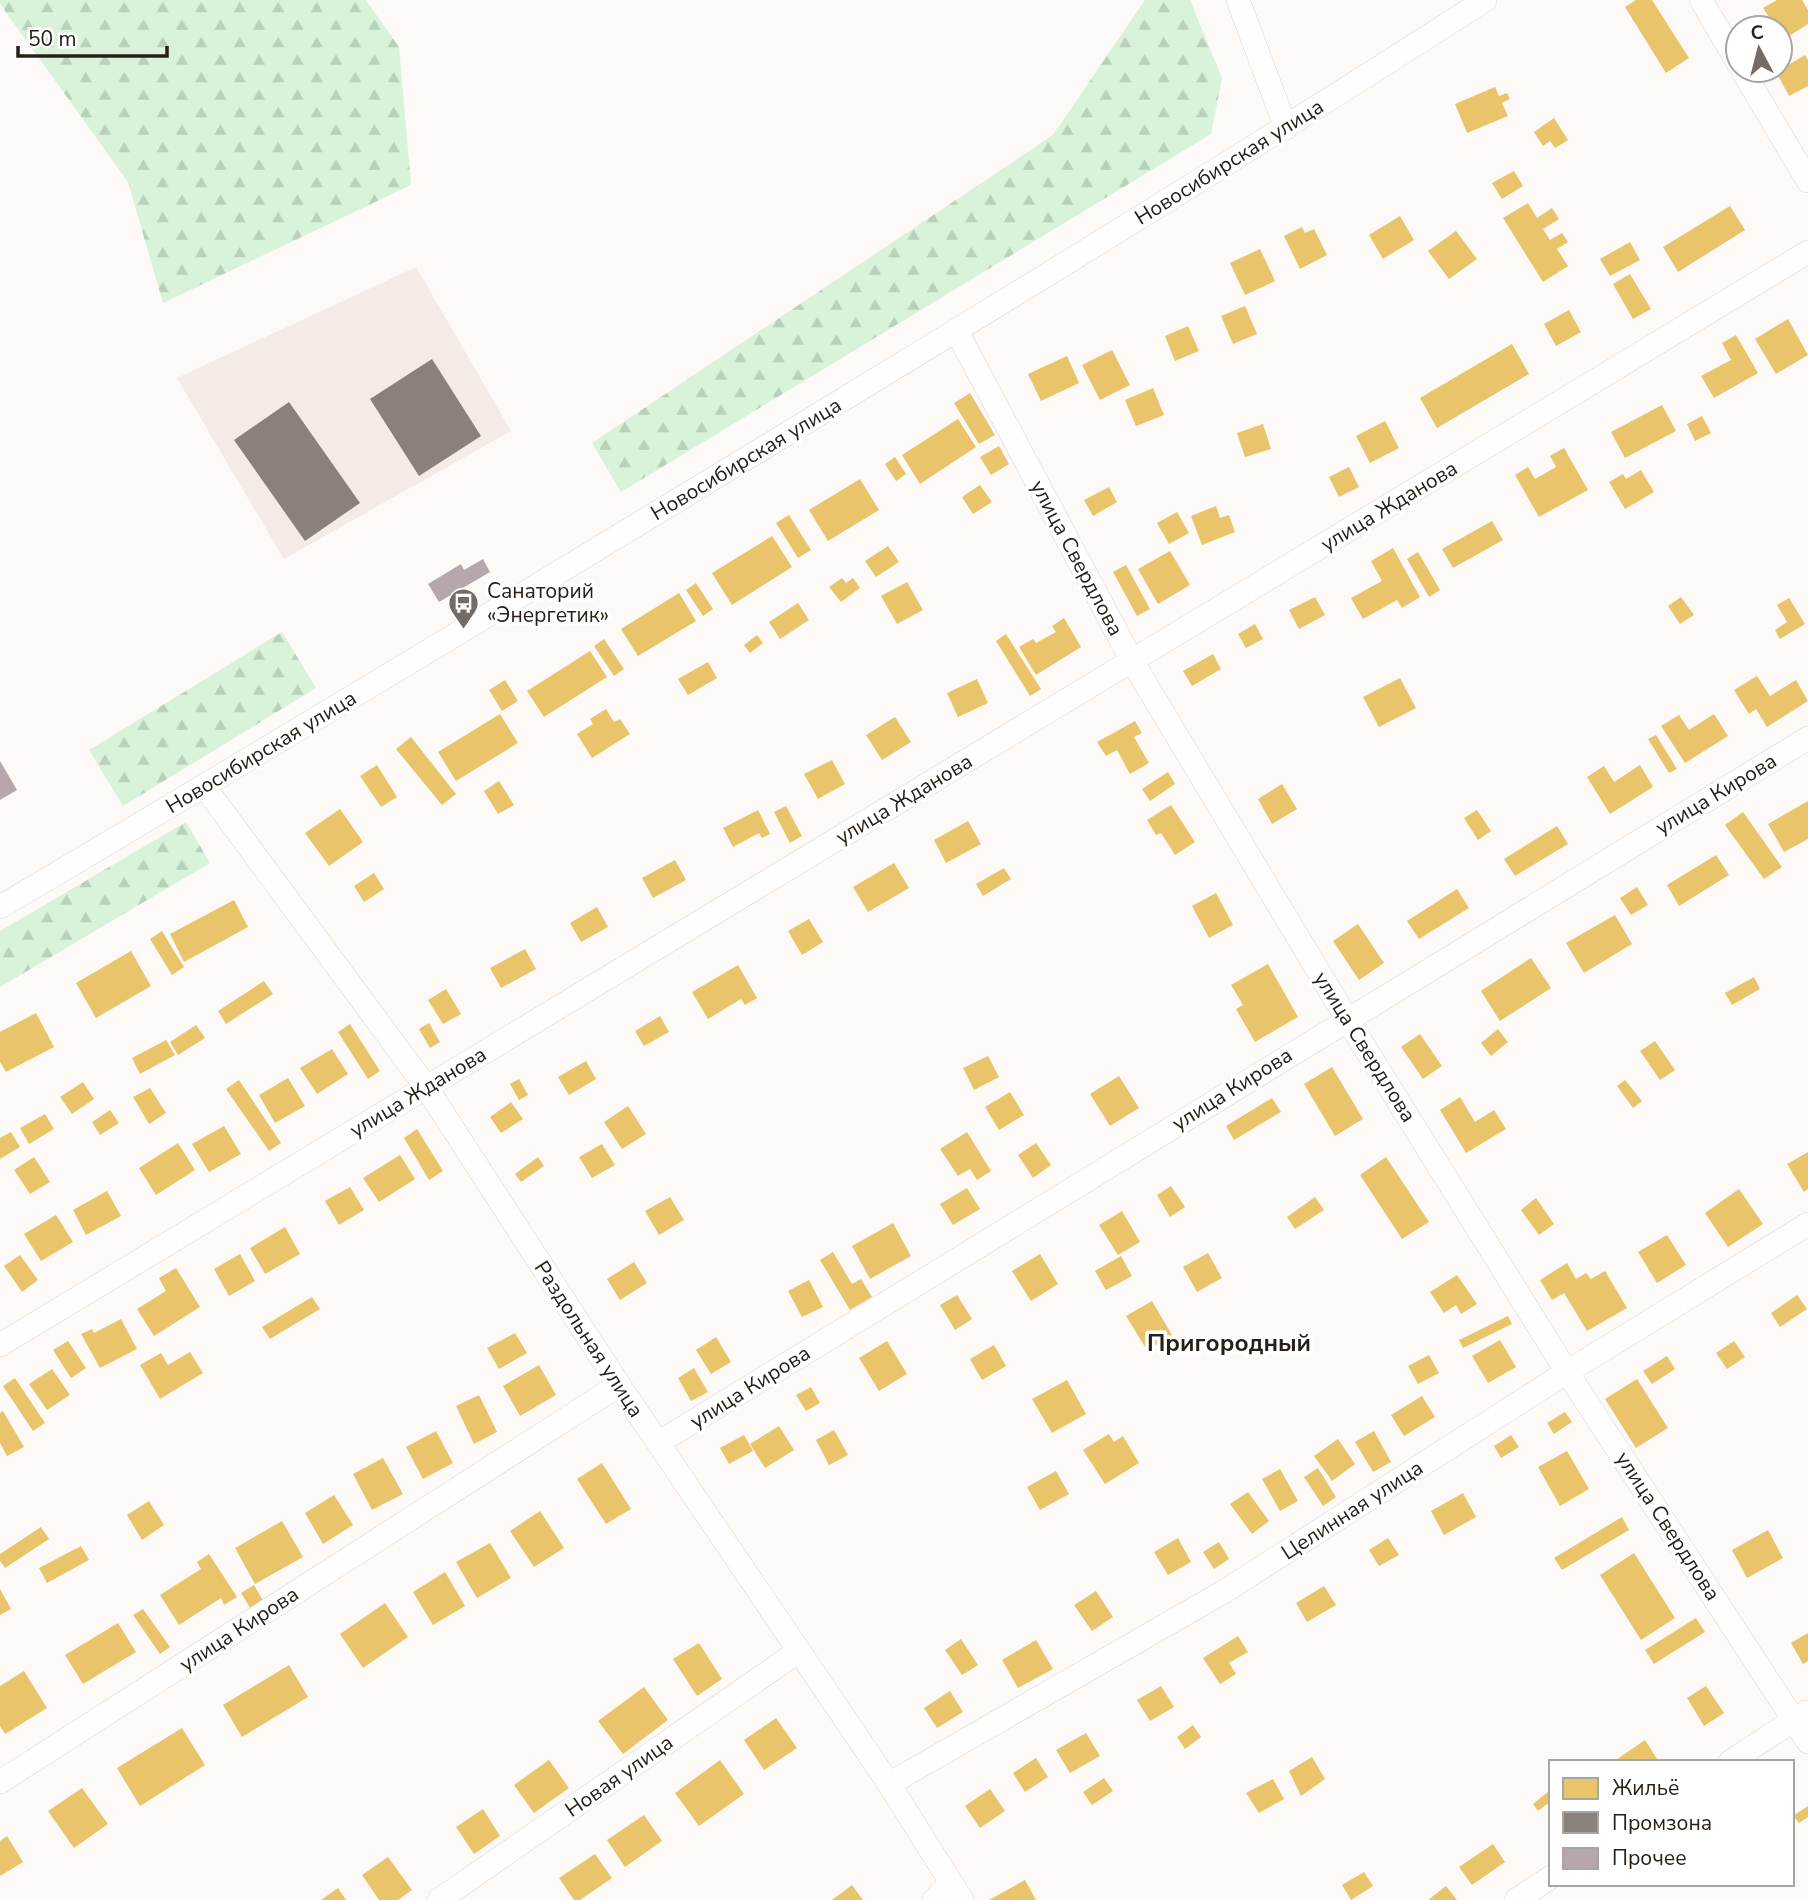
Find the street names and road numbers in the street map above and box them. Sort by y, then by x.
street label: Новосибирская улица [1129,92,1329,232]
street label: Новосибирская улица [646,391,846,527]
street label: улица Жданова [1315,454,1463,558]
street label: улица Свердлова [1024,475,1130,641]
street label: Новосибирская улица [161,684,361,820]
street label: улица Жданова [830,747,978,851]
street label: улица Кирова [1650,747,1782,841]
street label: улица Свердлова [1307,966,1423,1128]
street label: улица Жданова [344,1040,492,1144]
street label: улица Кирова [1167,1041,1297,1137]
street label: Раздольная улица [528,1255,650,1423]
street label: улица Кирова [685,1339,815,1435]
street label: улица Свердлова [1609,1446,1727,1606]
street label: Целинная улица [1276,1454,1428,1566]
street label: улица Кирова [174,1580,304,1678]
street label: Новая улица [559,1728,679,1824]

